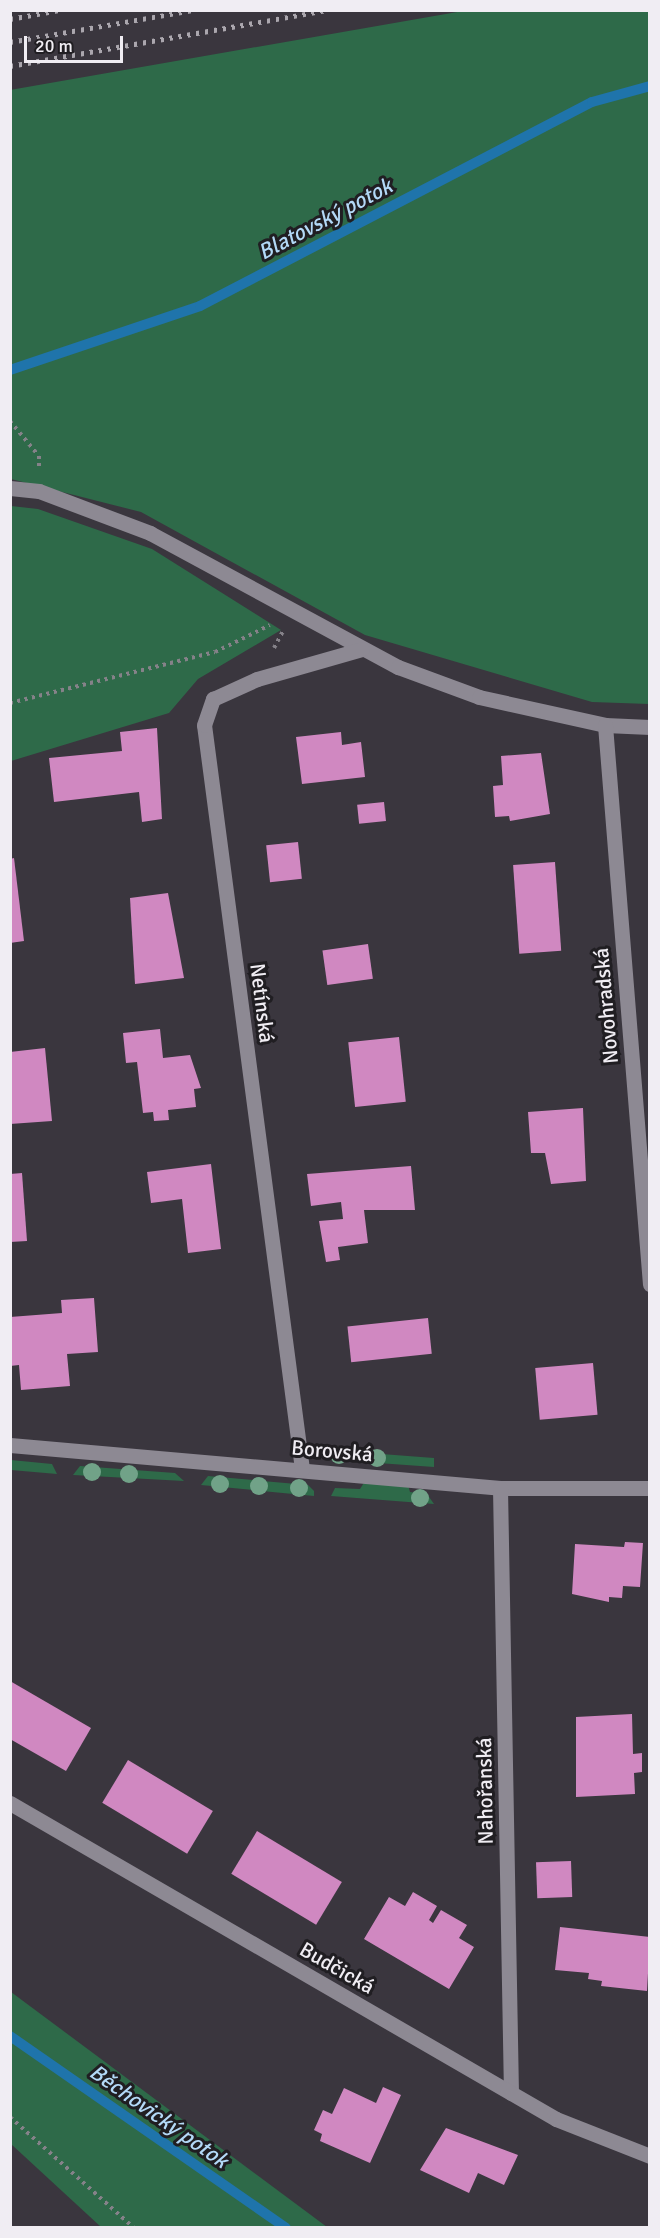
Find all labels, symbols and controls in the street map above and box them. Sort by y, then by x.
scale bar [27,24,126,62]
text: 20 m [35,35,73,57]
water label: Blatovský potok [253,173,397,265]
street label: Novohradská [588,947,624,1065]
street label: Netínská [245,962,279,1044]
street label: Borovská [290,1435,374,1467]
street label: Nahořanská [471,1737,499,1845]
street label: Budčická [295,1937,379,1999]
water label: Běchovický potok [85,2058,233,2174]

